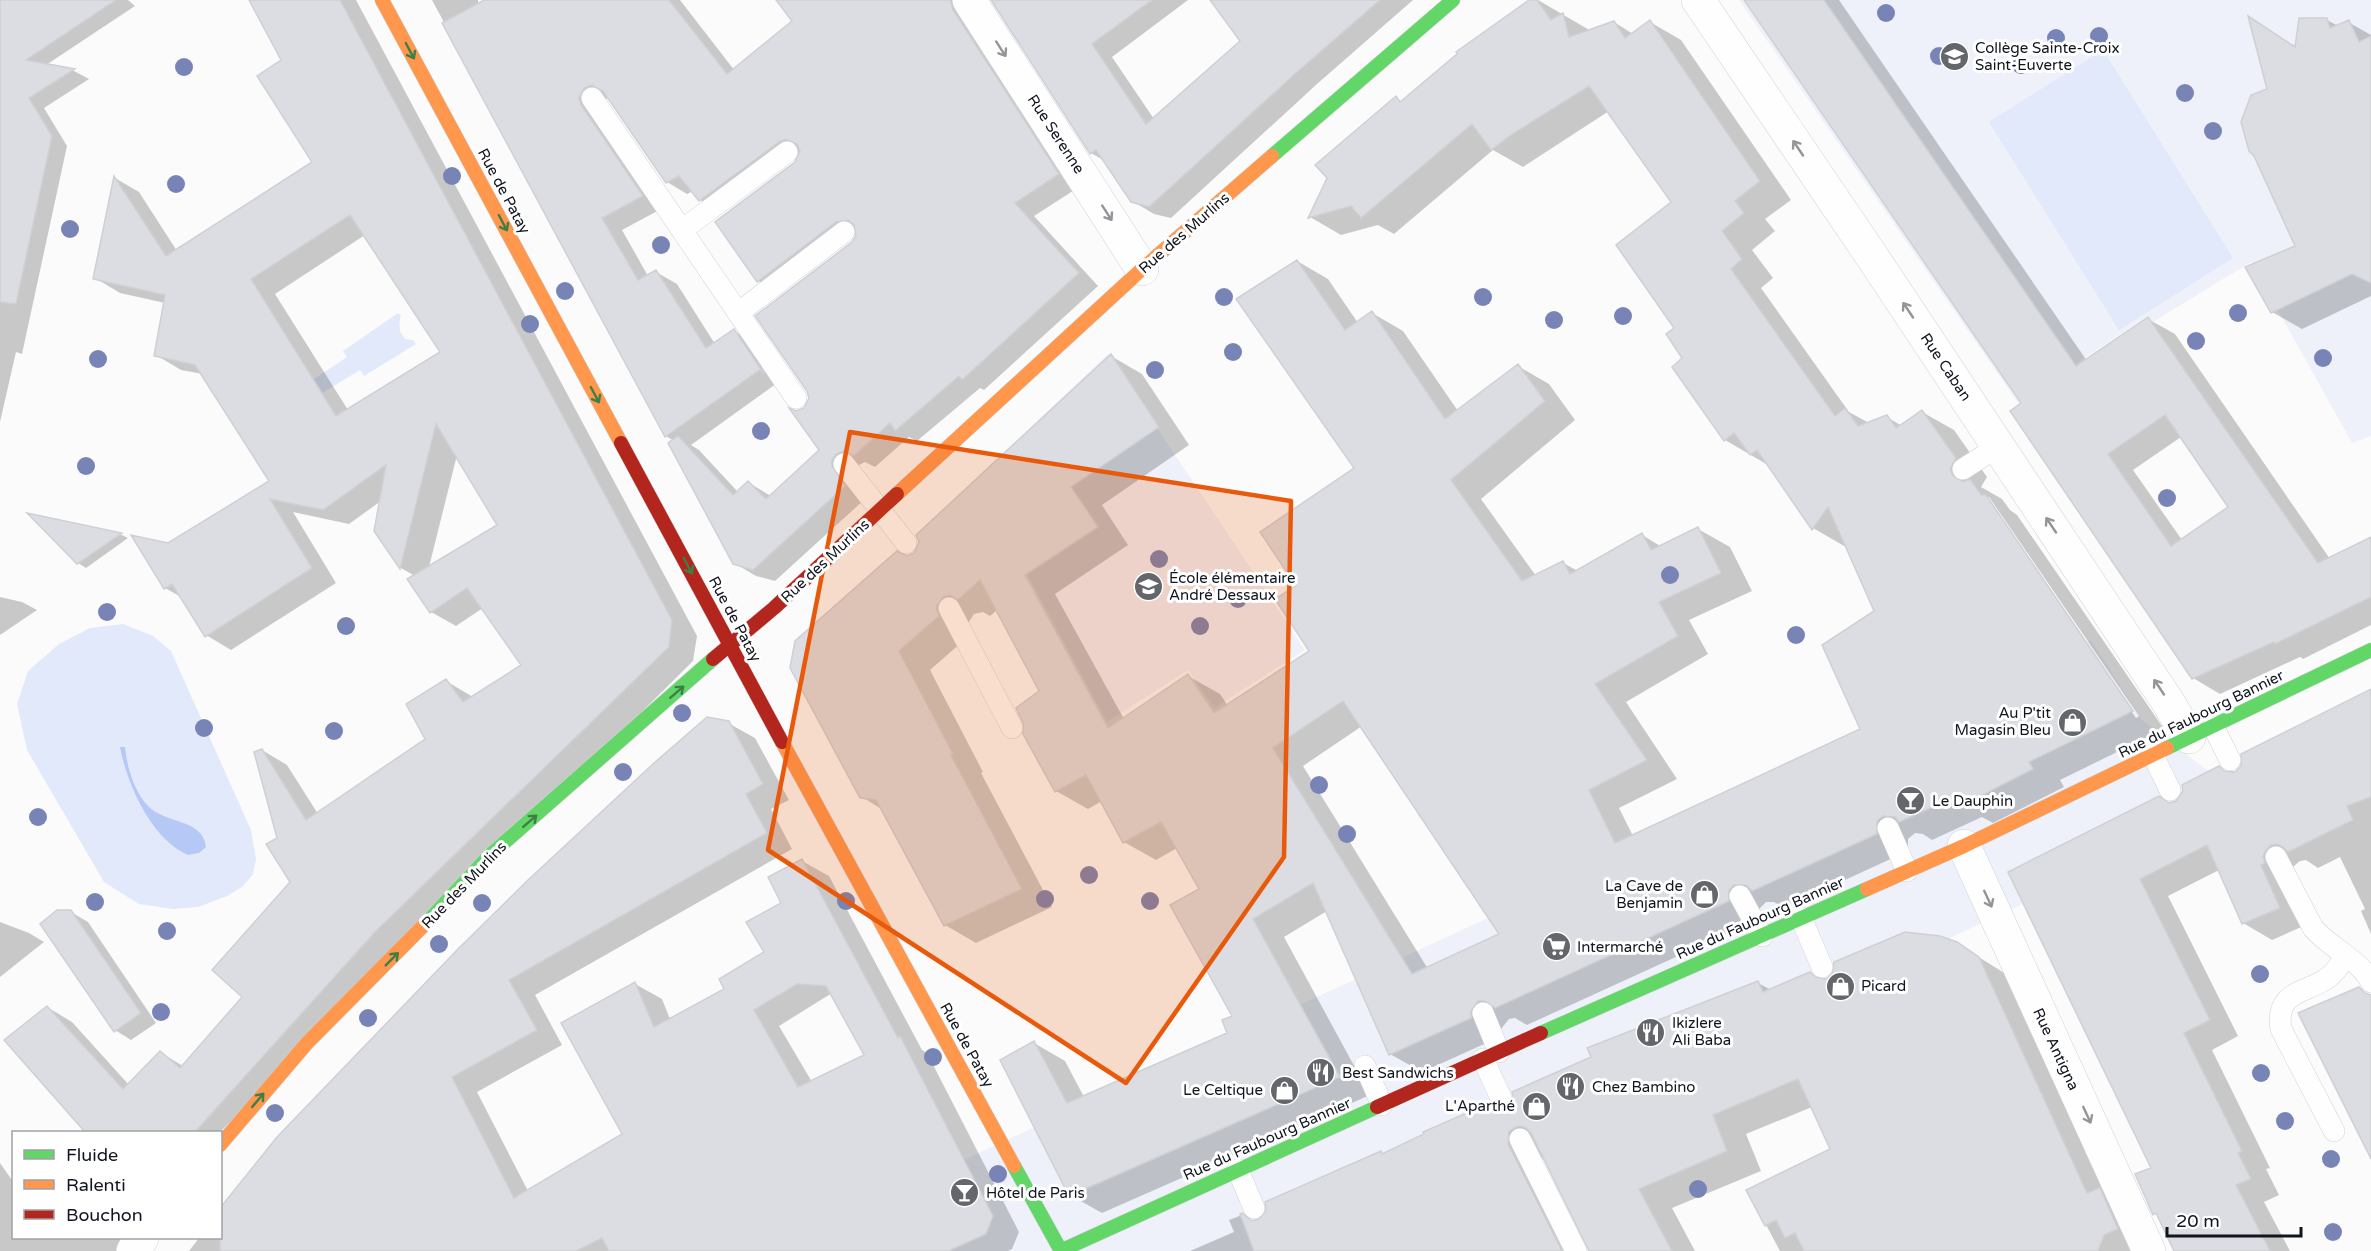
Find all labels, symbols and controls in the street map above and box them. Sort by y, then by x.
place label: Collège Sainte-Croix Saint-Euverte [1975,39,2120,74]
one-way arrow [995,40,1007,57]
school or university icon: Collège Sainte-Croix Saint-Euverte [1938,41,1970,73]
one-way arrow [405,42,416,60]
street label: Rue Serenne [1024,91,1088,177]
one-way arrow [1792,140,1805,157]
street label: Rue de Patay [474,145,534,237]
street label: Rue des Murlins [1135,189,1233,277]
one-way arrow [1101,204,1113,221]
one-way arrow [497,214,509,231]
one-way arrow [1901,302,1913,319]
street label: Rue Caban [1917,330,1975,404]
one-way arrow [590,385,601,403]
street label: Rue des Murlins [777,515,873,607]
one-way arrow [2044,516,2057,533]
one-way arrow [683,557,694,575]
place label: École élémentaire André Dessaux [1169,569,1295,604]
school or university icon: École élémentaire André Dessaux [1132,571,1164,603]
street label: Rue de Patay [705,573,765,665]
street label: Rue du Faubourg Bannier [2115,666,2287,762]
one-way arrow [2152,679,2164,696]
one-way arrow [669,685,684,699]
place label: Au P'tit Magasin Bleu [1955,704,2051,739]
shop icon: Au P'tit Magasin Bleu [2056,706,2088,738]
bar icon: Le Dauphin [1895,785,1927,817]
place label: Le Dauphin [1932,792,2013,810]
one-way arrow [522,814,538,827]
street label: Rue des Murlins [418,838,510,932]
street label: Rue du Faubourg Bannier [1673,873,1847,963]
place label: La Cave de Benjamin [1605,877,1683,912]
shop icon: La Cave de Benjamin [1688,879,1720,911]
one-way arrow [1983,890,1995,908]
supermarket icon: Intermarché [1540,931,1572,963]
place label: Intermarché [1577,938,1663,956]
one-way arrow [385,951,400,966]
shop icon: Picard [1824,970,1856,1002]
place label: Picard [1861,977,1906,995]
street label: Rue de Patay [936,999,998,1091]
street label: Rue Antigna [2029,1005,2083,1093]
place label: Ikizlere Ali Baba [1672,1014,1731,1049]
restaurant icon: Ikizlere Ali Baba [1635,1016,1667,1048]
restaurant icon: Best Sandwichs [1305,1057,1337,1089]
place label: Best Sandwichs [1342,1064,1454,1082]
restaurant icon: Chez Bambino [1555,1071,1587,1103]
shop icon: Le Celtique [1268,1074,1300,1106]
place label: Chez Bambino [1592,1078,1695,1096]
place label: Le Celtique [1183,1081,1263,1099]
shop icon: L'Aparthé [1520,1090,1552,1122]
one-way arrow [252,1092,265,1108]
street label: Rue du Faubourg Bannier [1180,1094,1354,1184]
place label: L'Aparthé [1445,1097,1515,1115]
one-way arrow [2082,1106,2093,1124]
legend [12,1131,222,1239]
text: Fluide [66,1144,118,1166]
text: Ralenti [66,1174,126,1196]
bar icon: Hôtel de Paris [949,1177,981,1209]
place label: Hôtel de Paris [986,1184,1085,1202]
scale bar [2167,1200,2300,1238]
text: Bouchon [66,1204,143,1226]
text: 20 m [2176,1210,2220,1232]

